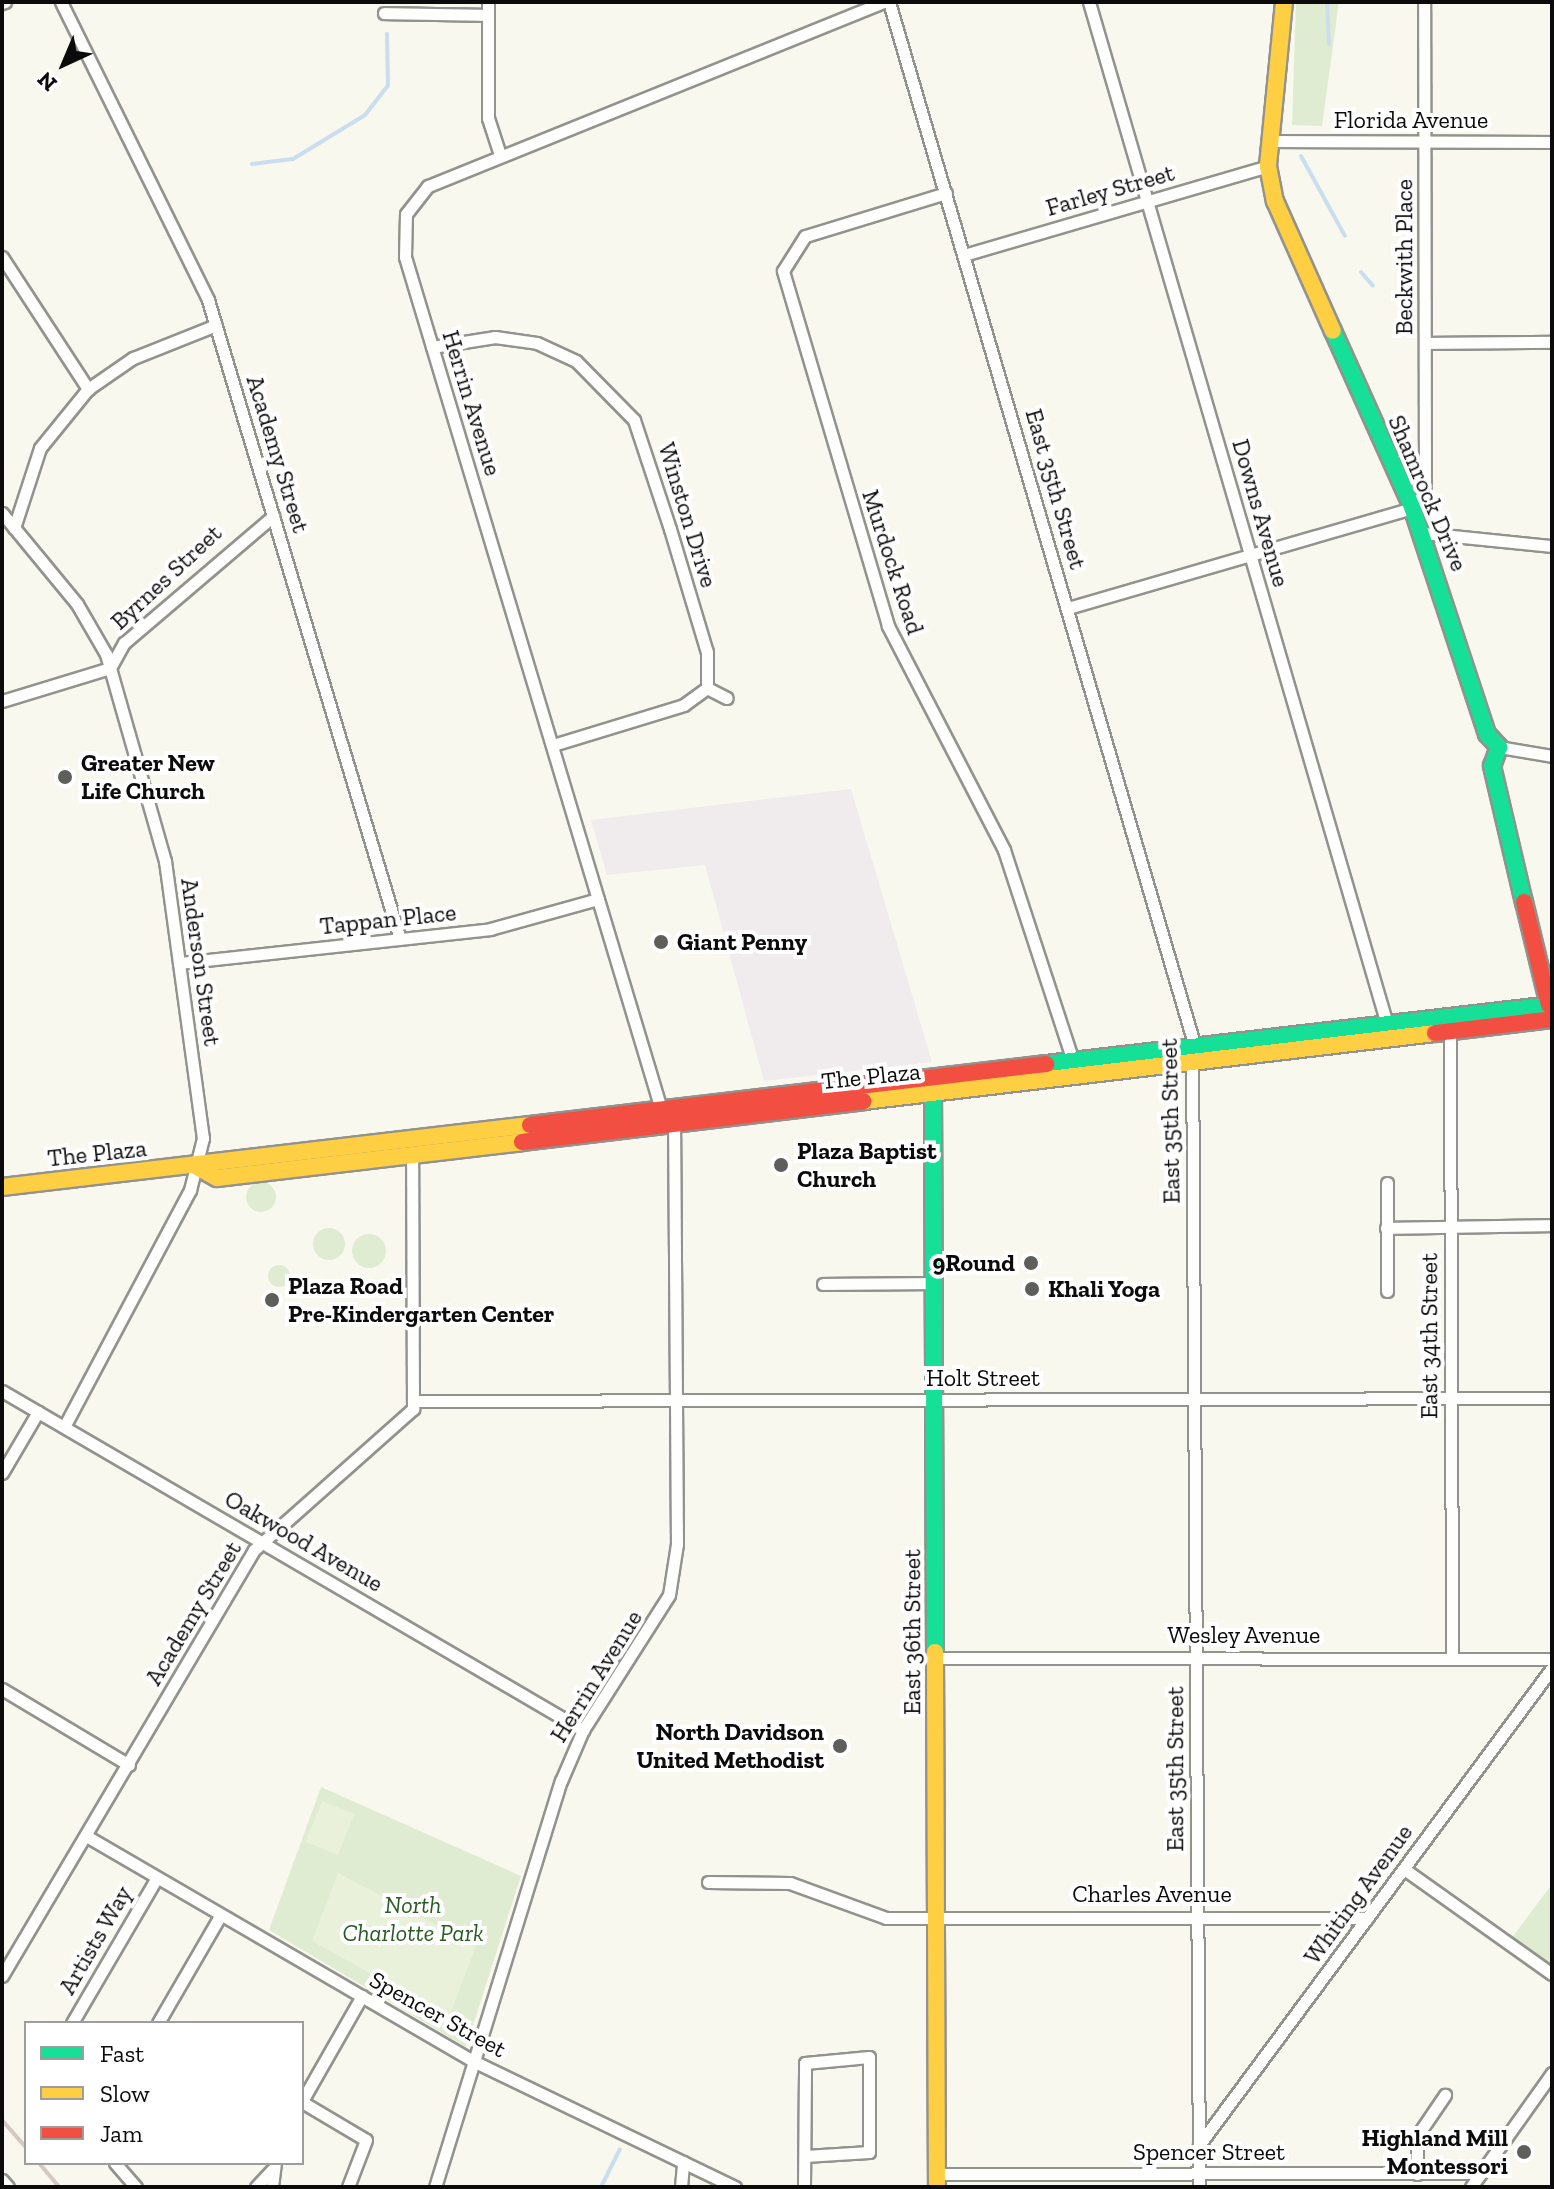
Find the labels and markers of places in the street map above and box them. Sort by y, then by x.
place label: Greater New Life Church [81,749,215,805]
marker: Greater New Life Church [56,768,74,786]
place label: Giant Penny [677,928,807,956]
marker: Giant Penny [652,933,670,951]
place label: Plaza Baptist Church [797,1137,936,1193]
marker: Plaza Baptist Church [772,1156,790,1174]
place label: 9Round [933,1249,1015,1277]
marker: 9Round [1022,1254,1040,1272]
place label: Plaza Road Pre-Kindergarten Center [288,1272,554,1328]
place label: Khali Yoga [1048,1275,1161,1303]
marker: Khali Yoga [1023,1280,1041,1298]
marker: Plaza Road Pre-Kindergarten Center [263,1291,281,1309]
place label: North Davidson United Methodist [636,1718,824,1774]
marker: North Davidson United Methodist [831,1737,849,1755]
place label: Highland Mill Montessori [1361,2124,1508,2180]
marker: Highland Mill Montessori [1515,2143,1533,2161]

